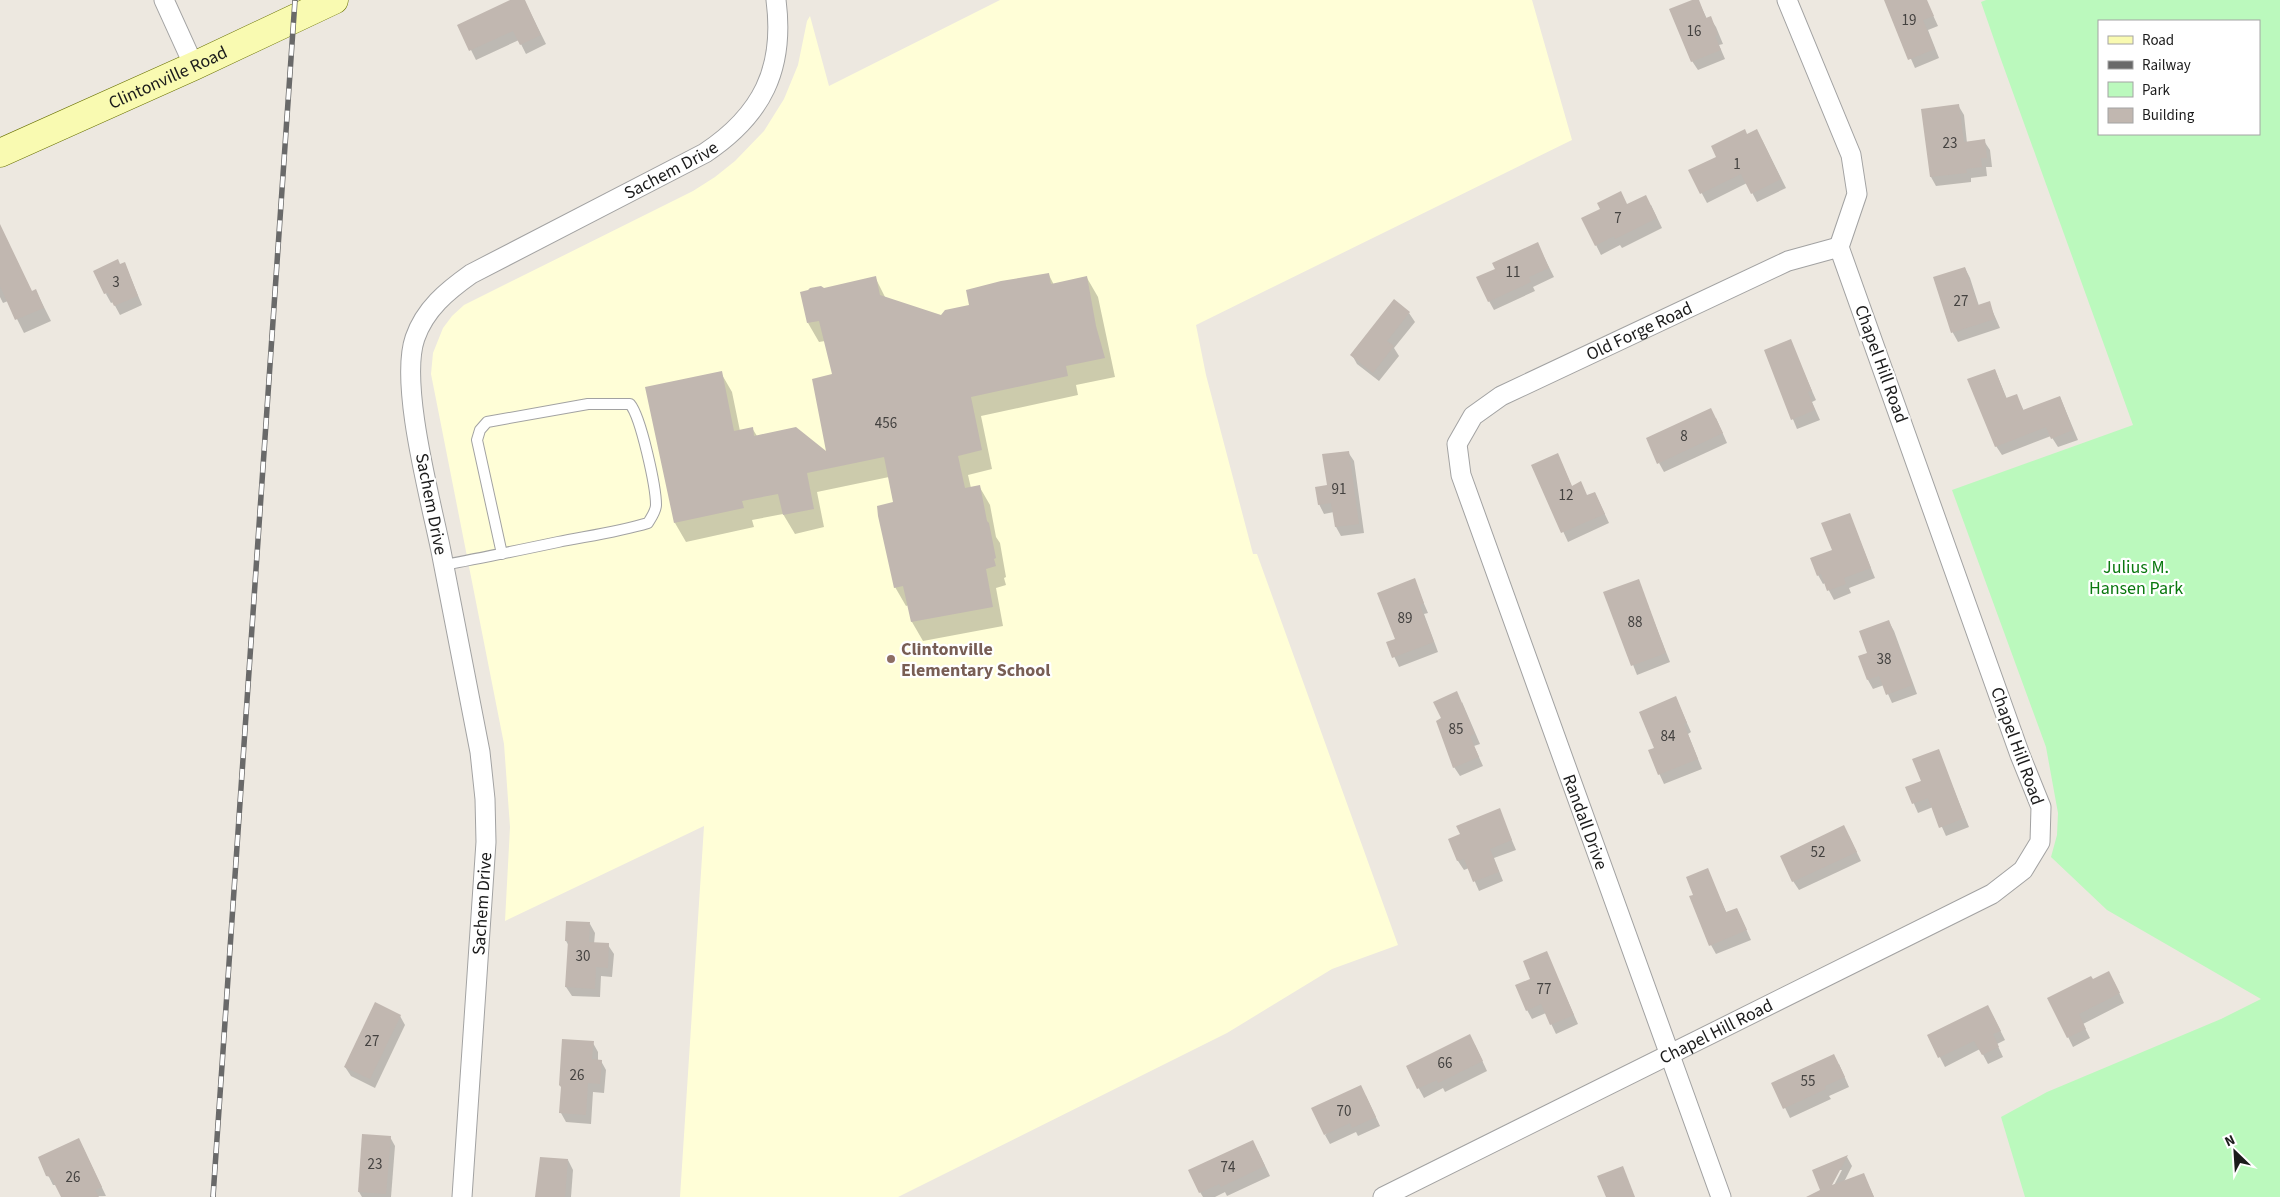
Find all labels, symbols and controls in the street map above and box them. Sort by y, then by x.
house number: 19 [1902,10,1916,31]
legend [2098,20,2260,135]
house number: 16 [1687,21,1701,42]
text: Road [2142,30,2174,51]
street label: Clintonville Road [104,40,231,115]
text: Railway [2142,55,2191,76]
text: Park [2142,80,2171,101]
text: Building [2142,105,2195,126]
house number: 23 [1943,133,1957,154]
street label: Sachem Drive [620,135,723,205]
house number: 1 [1733,154,1741,175]
house number: 7 [1614,208,1622,229]
house number: 11 [1506,262,1520,283]
house number: 3 [112,272,120,293]
house number: 27 [1954,291,1968,312]
street label: Old Forge Road [1582,295,1696,367]
street label: Chapel Hill Road [1848,302,1914,426]
house number: 456 [875,413,897,434]
house number: 8 [1680,426,1688,447]
street label: Sachem Drive [409,451,453,557]
house number: 91 [1332,479,1346,500]
house number: 12 [1559,485,1573,506]
park label: Julius M. Hansen Park [2089,555,2183,601]
house number: 89 [1398,608,1412,629]
house number: 88 [1628,612,1642,633]
place label: Clintonville Elementary School [901,637,1051,683]
house number: 38 [1877,649,1891,670]
marker: Clintonville Elementary School [885,653,897,665]
street label: Chapel Hill Road [1984,684,2050,808]
house number: 85 [1449,719,1463,740]
house number: 84 [1661,726,1676,747]
street label: Randall Drive [1556,771,1614,873]
house number: 52 [1811,842,1825,863]
street label: Sachem Drive [466,851,498,956]
house number: 30 [576,946,590,967]
house number: 77 [1537,979,1551,1000]
street label: Chapel Hill Road [1655,992,1777,1070]
house number: 27 [365,1031,379,1052]
house number: 66 [1438,1053,1452,1074]
house number: 26 [570,1065,584,1086]
house number: 55 [1801,1071,1815,1092]
house number: 70 [1337,1101,1351,1122]
north arrow [2210,1127,2260,1177]
text: N [2221,1130,2238,1152]
house number: 23 [368,1154,382,1175]
house number: 74 [1221,1157,1236,1178]
house number: 26 [66,1167,80,1188]

